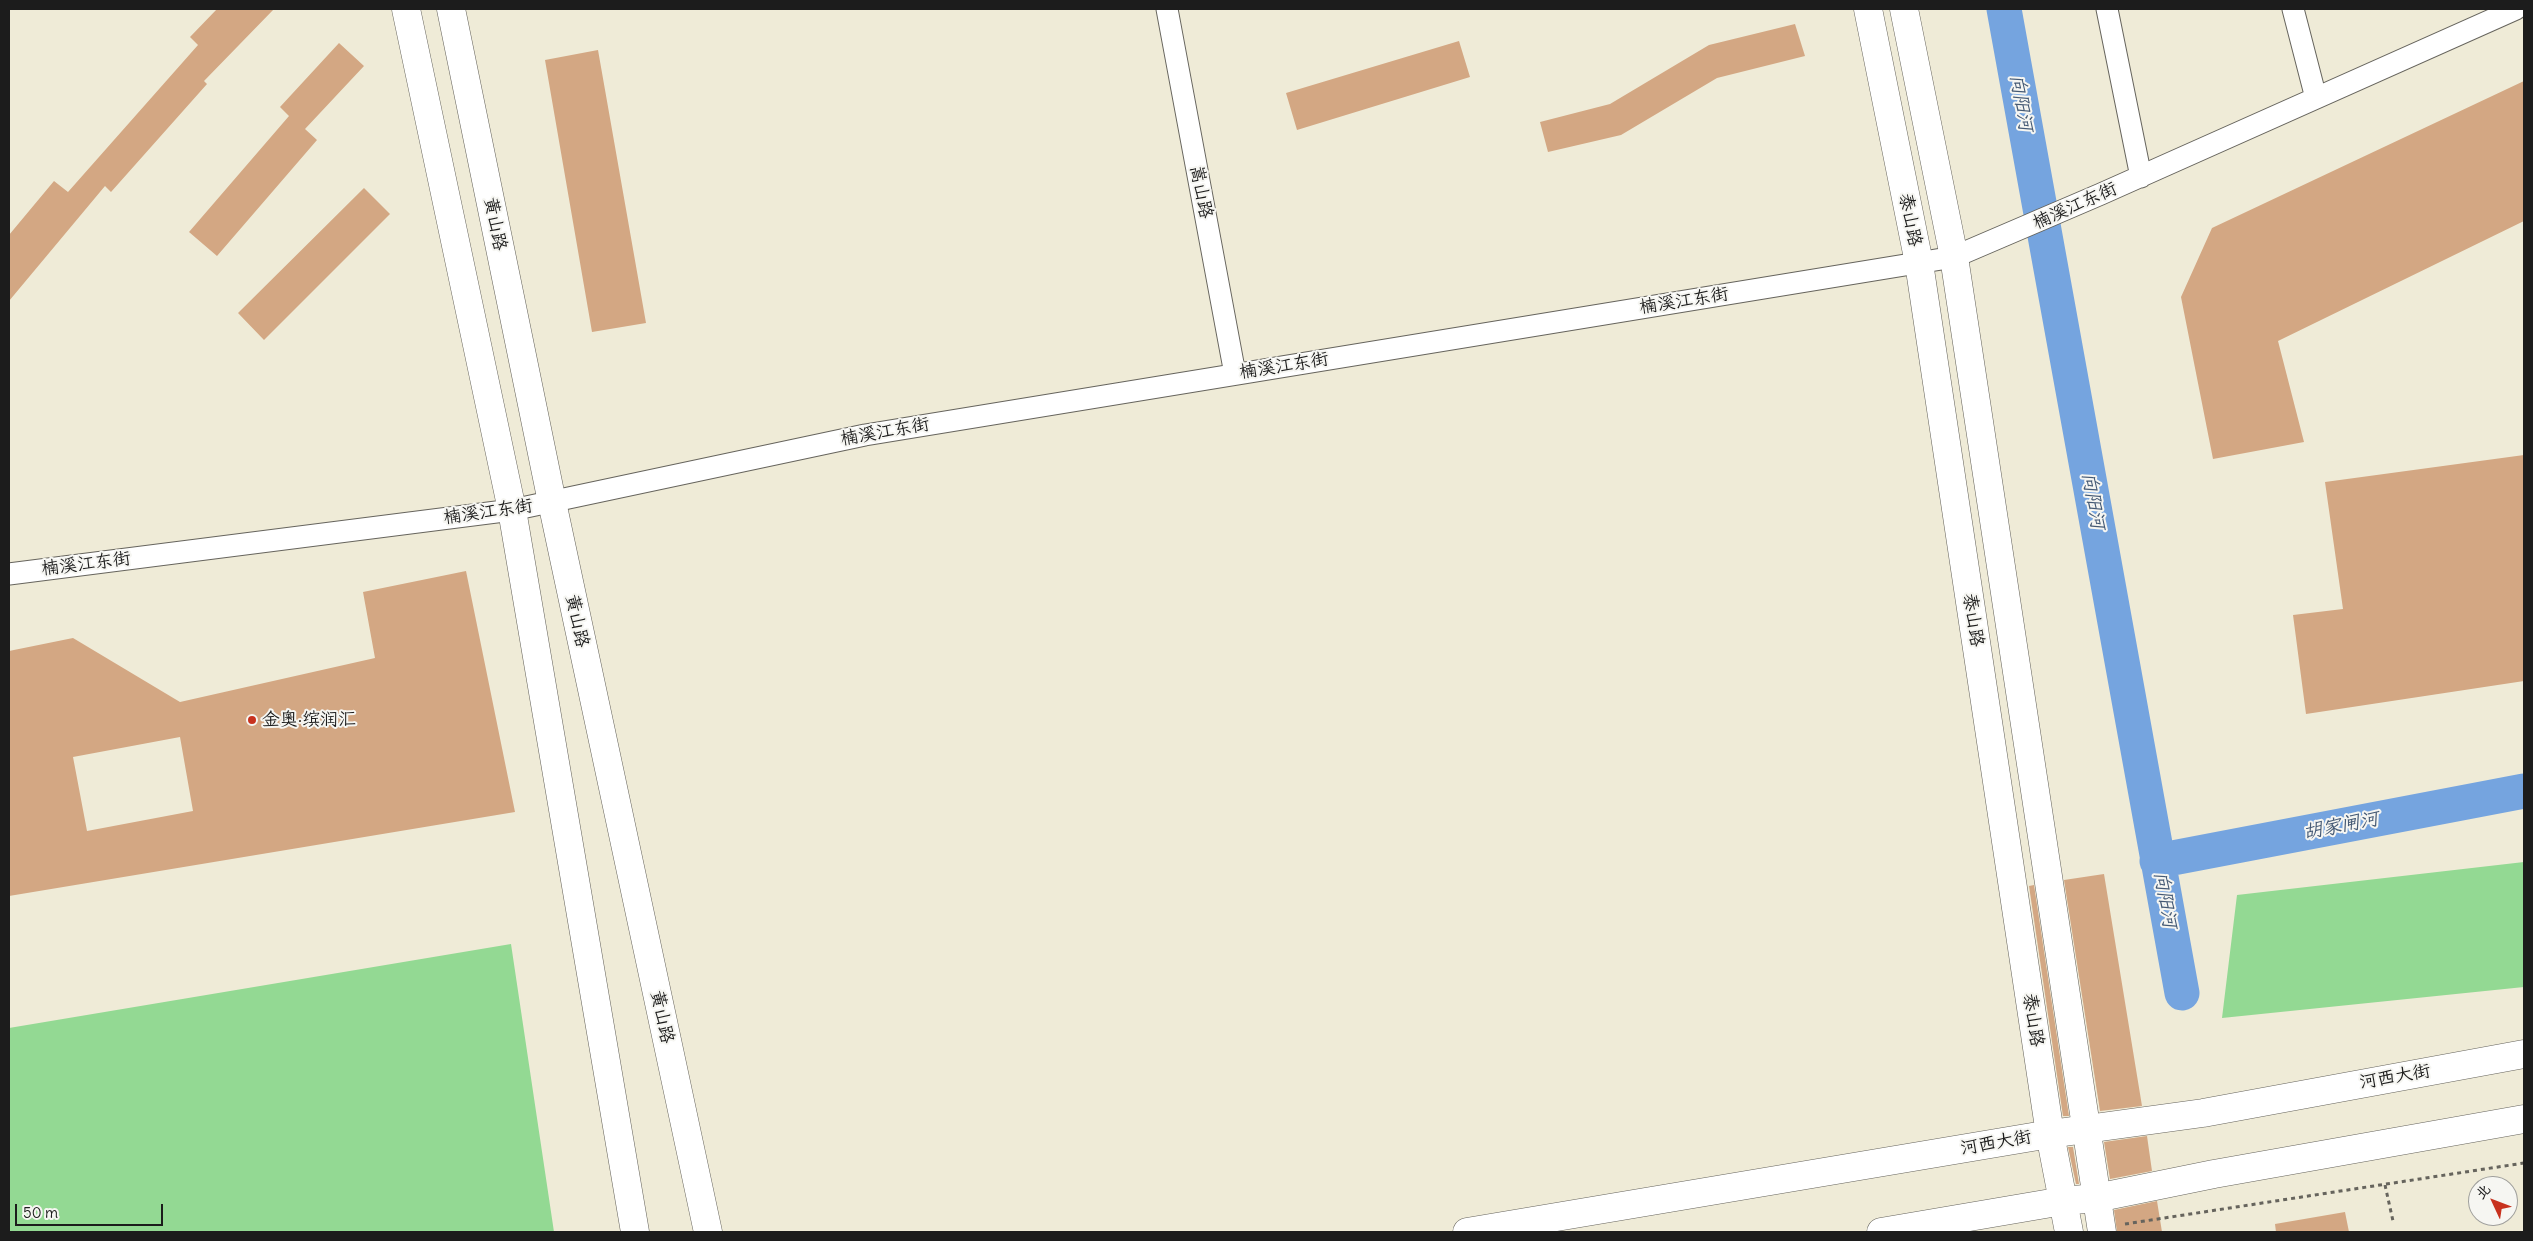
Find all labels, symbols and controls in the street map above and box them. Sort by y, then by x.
water label: 向阳河 [2005,73,2037,133]
street label: 嵩山路 [1185,163,1217,221]
street label: 楠溪江东街 [2029,178,2121,234]
street label: 泰山路 [1894,191,1926,249]
street label: 黄山路 [479,195,511,253]
street label: 楠溪江东街 [1638,283,1730,319]
street label: 楠溪江东街 [1238,348,1330,384]
street label: 楠溪江东街 [839,414,931,450]
water label: 向阳河 [2077,471,2109,531]
street label: 楠溪江东街 [442,495,534,529]
street label: 楠溪江东街 [40,548,132,580]
street label: 黄山路 [561,592,593,650]
street label: 泰山路 [1958,592,1988,648]
place label: 金奥·缤润汇 [262,709,356,731]
marker: 金奥·缤润汇 [246,714,258,726]
water label: 胡家闸河 [2302,808,2380,844]
water label: 向阳河 [2149,870,2181,930]
street label: 黄山路 [646,988,678,1046]
street label: 泰山路 [2018,992,2048,1048]
street label: 河西大街 [2358,1060,2432,1094]
street label: 河西大街 [1959,1126,2033,1160]
north arrow [2468,1176,2518,1226]
text: 北 [2471,1180,2494,1203]
scale bar [18,1194,165,1226]
text: 50 m [23,1203,58,1222]

